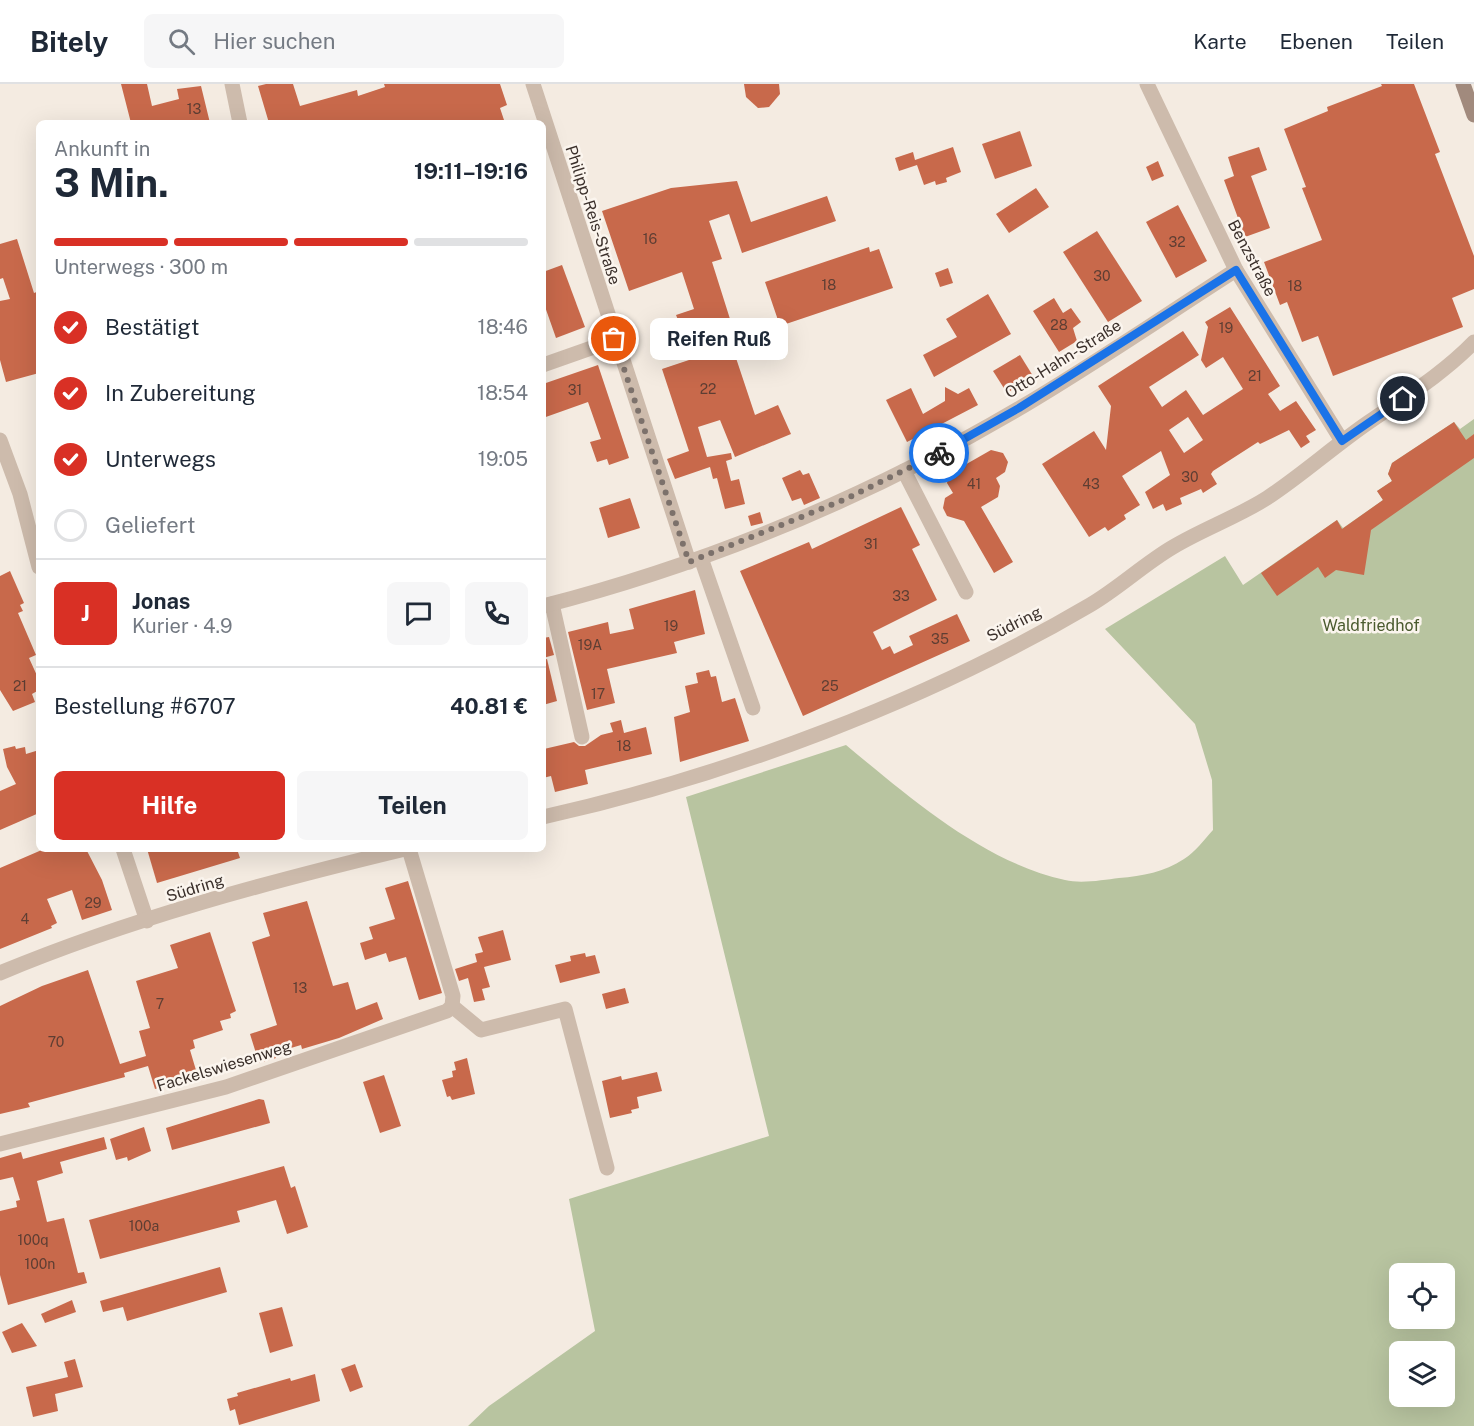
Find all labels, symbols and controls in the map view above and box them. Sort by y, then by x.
search box [144,14,564,68]
text: Bitely [30,25,108,58]
icon: search [165,25,198,58]
text: Hier suchen [213,28,336,54]
text: Karte [1193,29,1247,54]
text: Ebenen [1280,29,1353,54]
text: Teilen [1386,29,1444,54]
house number: 13 [187,101,201,117]
text: Ankunft in [54,137,150,161]
street label: Philipp-Reis-Straße [561,143,625,287]
text: 19:11–19:16 [414,158,528,184]
text: 3 Min. [54,160,169,206]
street label: Benzstraße [1224,216,1280,300]
house number: 16 [643,231,657,247]
house number: 32 [1168,234,1186,250]
text: Unterwegs · 300 m [54,255,228,279]
house number: 30 [1093,268,1111,284]
house number: 18 [822,277,836,293]
house number: 18 [1288,278,1302,294]
icon: check [54,311,87,344]
pin [588,313,639,364]
text: Bestätigt [105,314,200,340]
text: 18:46 [478,315,528,339]
street label: Otto-Hahn-Straße [1001,316,1125,402]
house number: 28 [1050,317,1068,333]
callout: Reifen Ruß [650,318,788,360]
house number: 19 [1219,320,1233,336]
icon: bag [597,322,630,355]
text: Reifen Ruß [667,327,771,351]
house number: 21 [1248,368,1262,384]
pin [1377,373,1428,424]
icon: check [54,377,87,410]
text: In Zubereitung [105,380,256,406]
text: 18:54 [477,381,528,405]
house number: 22 [700,381,716,397]
house number: 31 [568,382,582,398]
icon: home [1386,382,1419,415]
courier [909,423,969,483]
icon: bike [923,437,956,470]
icon: check [54,443,87,476]
text: Unterwegs [105,446,216,472]
text: 19:05 [478,447,528,471]
house number: 30 [1181,469,1199,485]
house number: 41 [967,476,981,492]
house number: 43 [1082,476,1100,492]
text: Geliefert [105,512,195,538]
house number: 31 [864,536,878,552]
button: chat [387,582,450,645]
button: phone [465,582,528,645]
text: Jonas [132,588,190,614]
house number: 33 [892,588,910,604]
text: J [81,600,90,626]
street label: Südring [983,602,1045,646]
text: Kurier · 4.9 [132,614,232,638]
park label: Waldfriedhof [1323,616,1419,635]
house number: 19 [664,618,678,634]
house number: 35 [931,631,949,647]
house number: 19A [578,637,602,653]
house number: 21 [13,678,27,694]
house number: 25 [821,678,839,694]
house number: 17 [591,686,605,702]
text: Bestellung #6707 [54,693,236,719]
text: 40.81 € [450,693,528,719]
house number: 18 [617,738,631,754]
button: Hilfe [54,771,285,840]
button: Teilen [297,771,528,840]
street label: Südring [164,870,226,906]
house number: 29 [84,895,102,911]
house number: 4 [21,911,30,927]
house number: 13 [293,980,307,996]
house number: 7 [156,996,164,1012]
house number: 70 [48,1034,64,1050]
street label: Fackelswiesenweg [154,1036,294,1096]
house number: 100a [129,1218,159,1234]
house number: 100q [17,1232,49,1248]
house number: 100n [25,1256,55,1272]
map controls [1389,1263,1455,1407]
button: locate [1389,1263,1455,1329]
button: layers [1389,1341,1455,1407]

